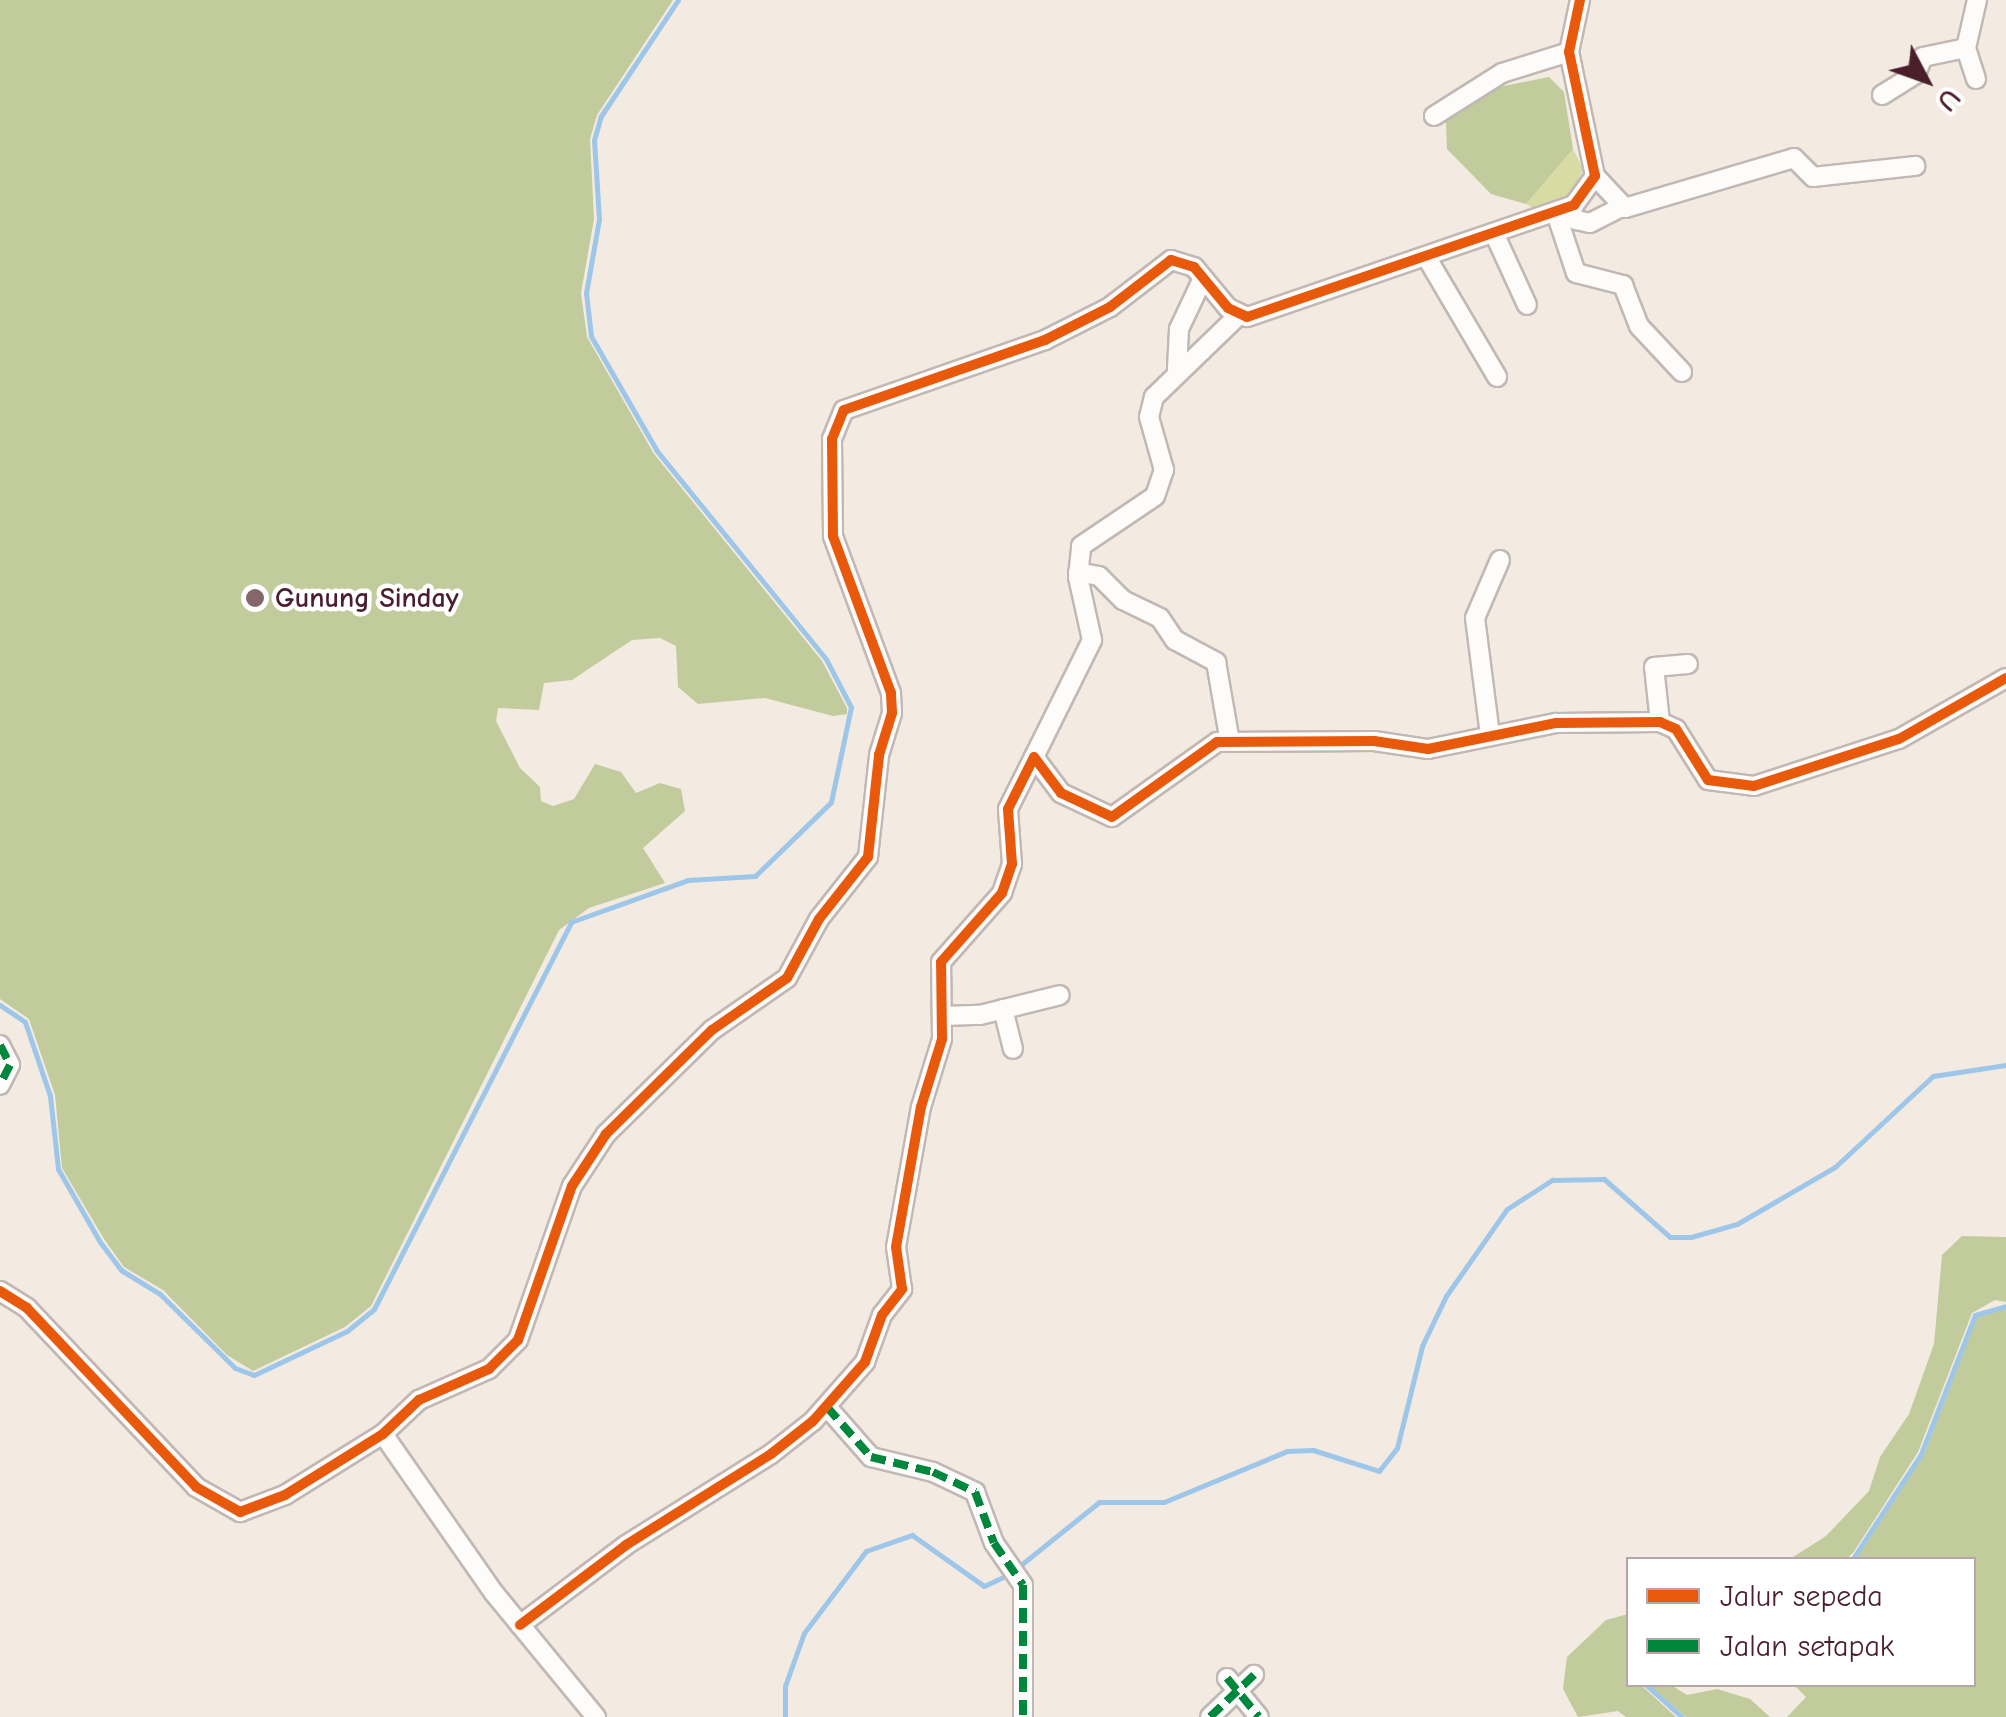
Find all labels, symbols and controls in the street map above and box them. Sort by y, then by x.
north arrow [1876,30,1976,130]
text: U [1930,82,1967,117]
place label: Gunung Sinday [275,581,458,615]
marker: Gunung Sinday [244,587,266,609]
legend [1626,1557,1976,1687]
text: Jalur sepeda [1720,1579,1883,1614]
text: Jalan setapak [1720,1629,1894,1664]

